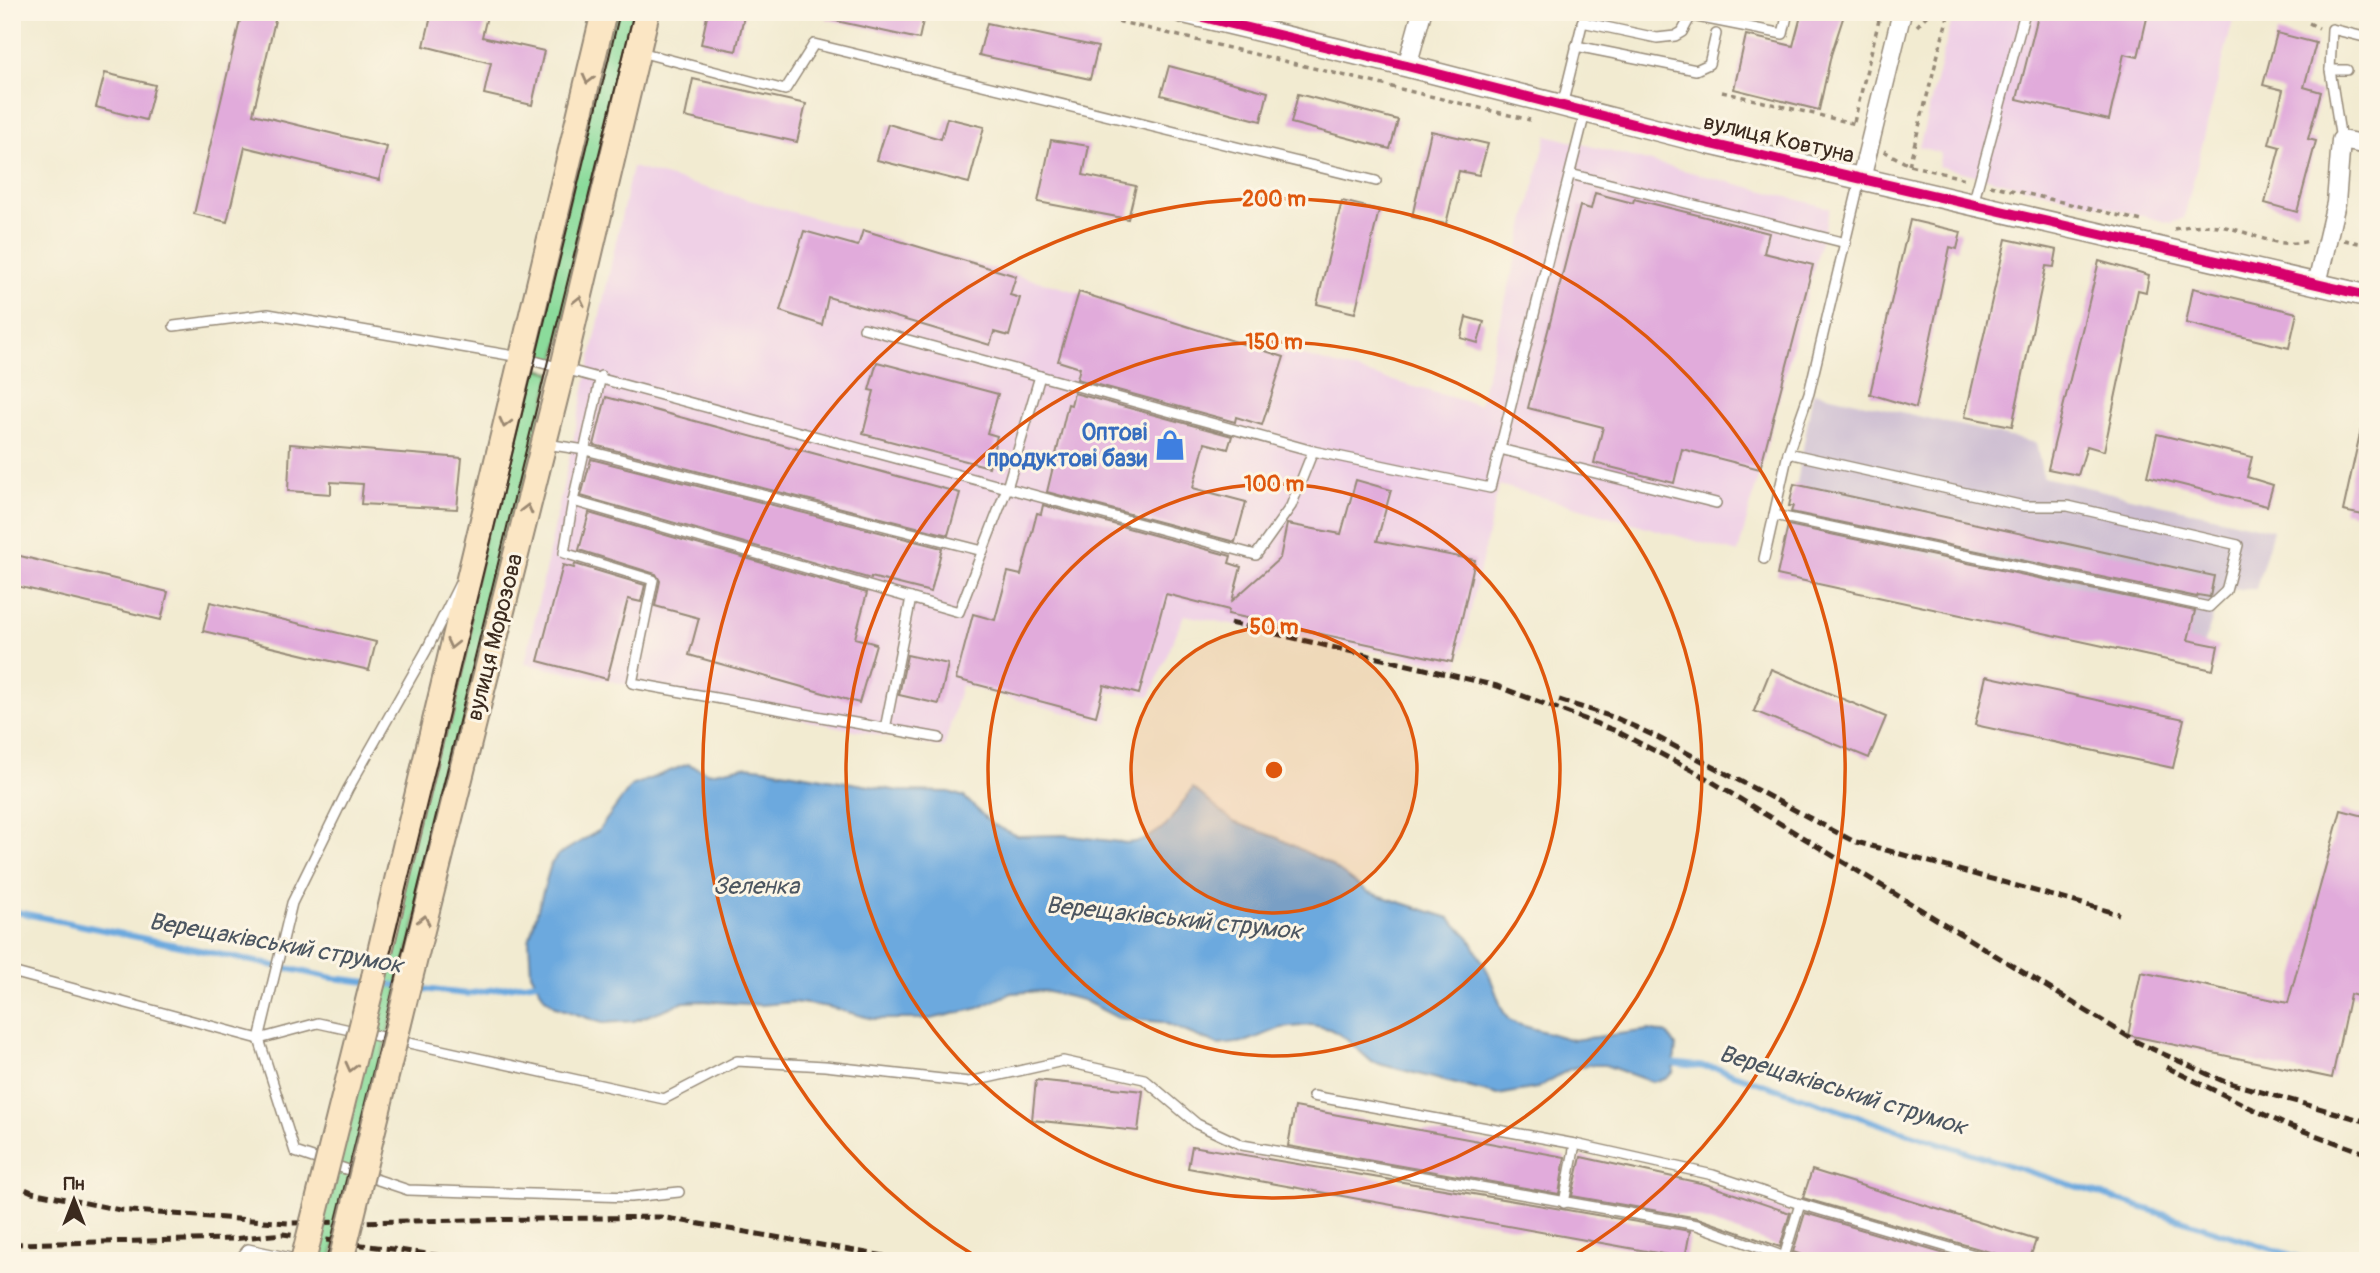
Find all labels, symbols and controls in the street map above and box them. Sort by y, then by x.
one-way arrow [582,72,596,84]
street label: вулиця Ковтуна [1701,107,1857,170]
text: 200 m [1242,186,1306,213]
one-way arrow [571,295,585,307]
text: 150 m [1245,329,1303,356]
one-way arrow [498,417,513,429]
place label: Оптові продуктові бази [987,418,1148,473]
shop icon: Оптові продуктові бази [1153,428,1187,462]
text: 100 m [1244,471,1304,498]
one-way arrow [519,503,533,515]
street label: вулиця Морозова [460,551,529,724]
text: 50 m [1250,614,1299,641]
one-way arrow [445,638,460,650]
centre of rings [1262,758,1286,782]
water label: Зеленка [713,872,801,901]
water label: Верещаківський струмок [1045,891,1306,947]
water label: Верещаківський струмок [147,907,408,981]
one-way arrow [416,914,430,926]
water label: Верещаківський струмок [1716,1039,1972,1143]
one-way arrow [345,1061,359,1073]
north arrow [38,1164,108,1234]
text: Пн [64,1172,84,1196]

